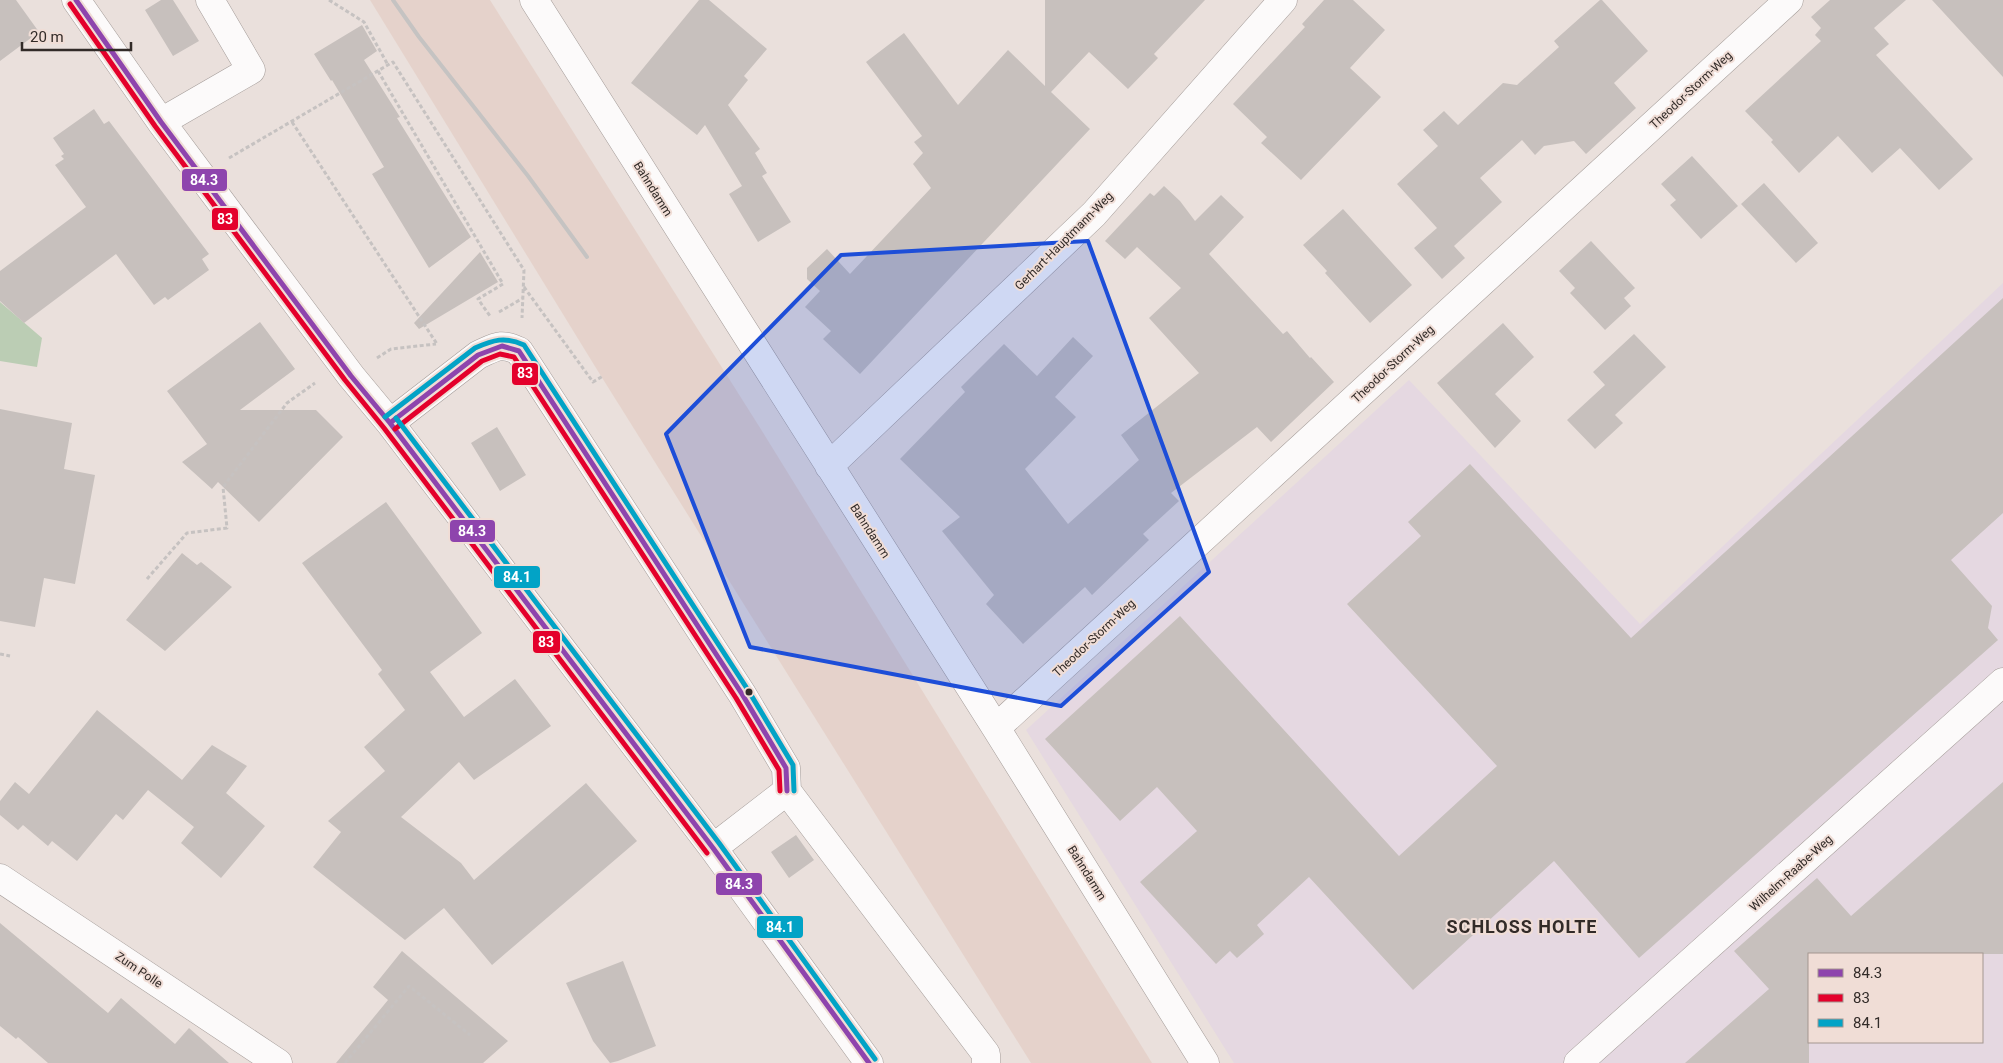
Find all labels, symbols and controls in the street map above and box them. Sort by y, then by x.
scale bar [22,20,131,52]
text: 20 m [30,28,64,46]
street label: Theodor-Storm-Weg [1647,48,1735,132]
street label: Bahndamm [631,159,675,219]
line badge: 84.3 [181,168,228,192]
text: 84.3 [190,172,218,188]
street label: Gerhart-Hauptmann-Weg [1012,189,1116,293]
line badge: 83 [211,207,239,231]
text: 83 [217,211,233,227]
street label: Theodor-Storm-Weg [1349,322,1437,406]
line badge: 83 [511,362,539,386]
text: 83 [517,365,533,381]
street label: Bahndamm [847,501,893,561]
line badge: 84.3 [449,519,496,543]
text: 84.3 [458,523,486,539]
line badge: 84.1 [493,565,541,589]
text: 84.1 [503,569,531,585]
street label: Theodor-Storm-Weg [1050,596,1138,680]
line badge: 83 [532,630,561,654]
text: 83 [538,634,554,650]
unlabelled marker [744,687,754,697]
street label: Wilhelm-Raabe-Weg [1747,832,1835,914]
street label: Bahndamm [1065,843,1109,903]
line badge: 84.3 [715,872,763,896]
text: 84.3 [725,876,753,892]
line badge: 84.1 [756,915,804,939]
district label: SCHLOSS HOLTE [1447,916,1597,937]
text: 84.1 [766,919,794,935]
street label: Zum Polle [113,949,165,991]
legend [1808,953,1983,1043]
text: 84.3 [1853,964,1882,982]
text: 83 [1853,989,1870,1007]
text: 84.1 [1853,1014,1882,1032]

